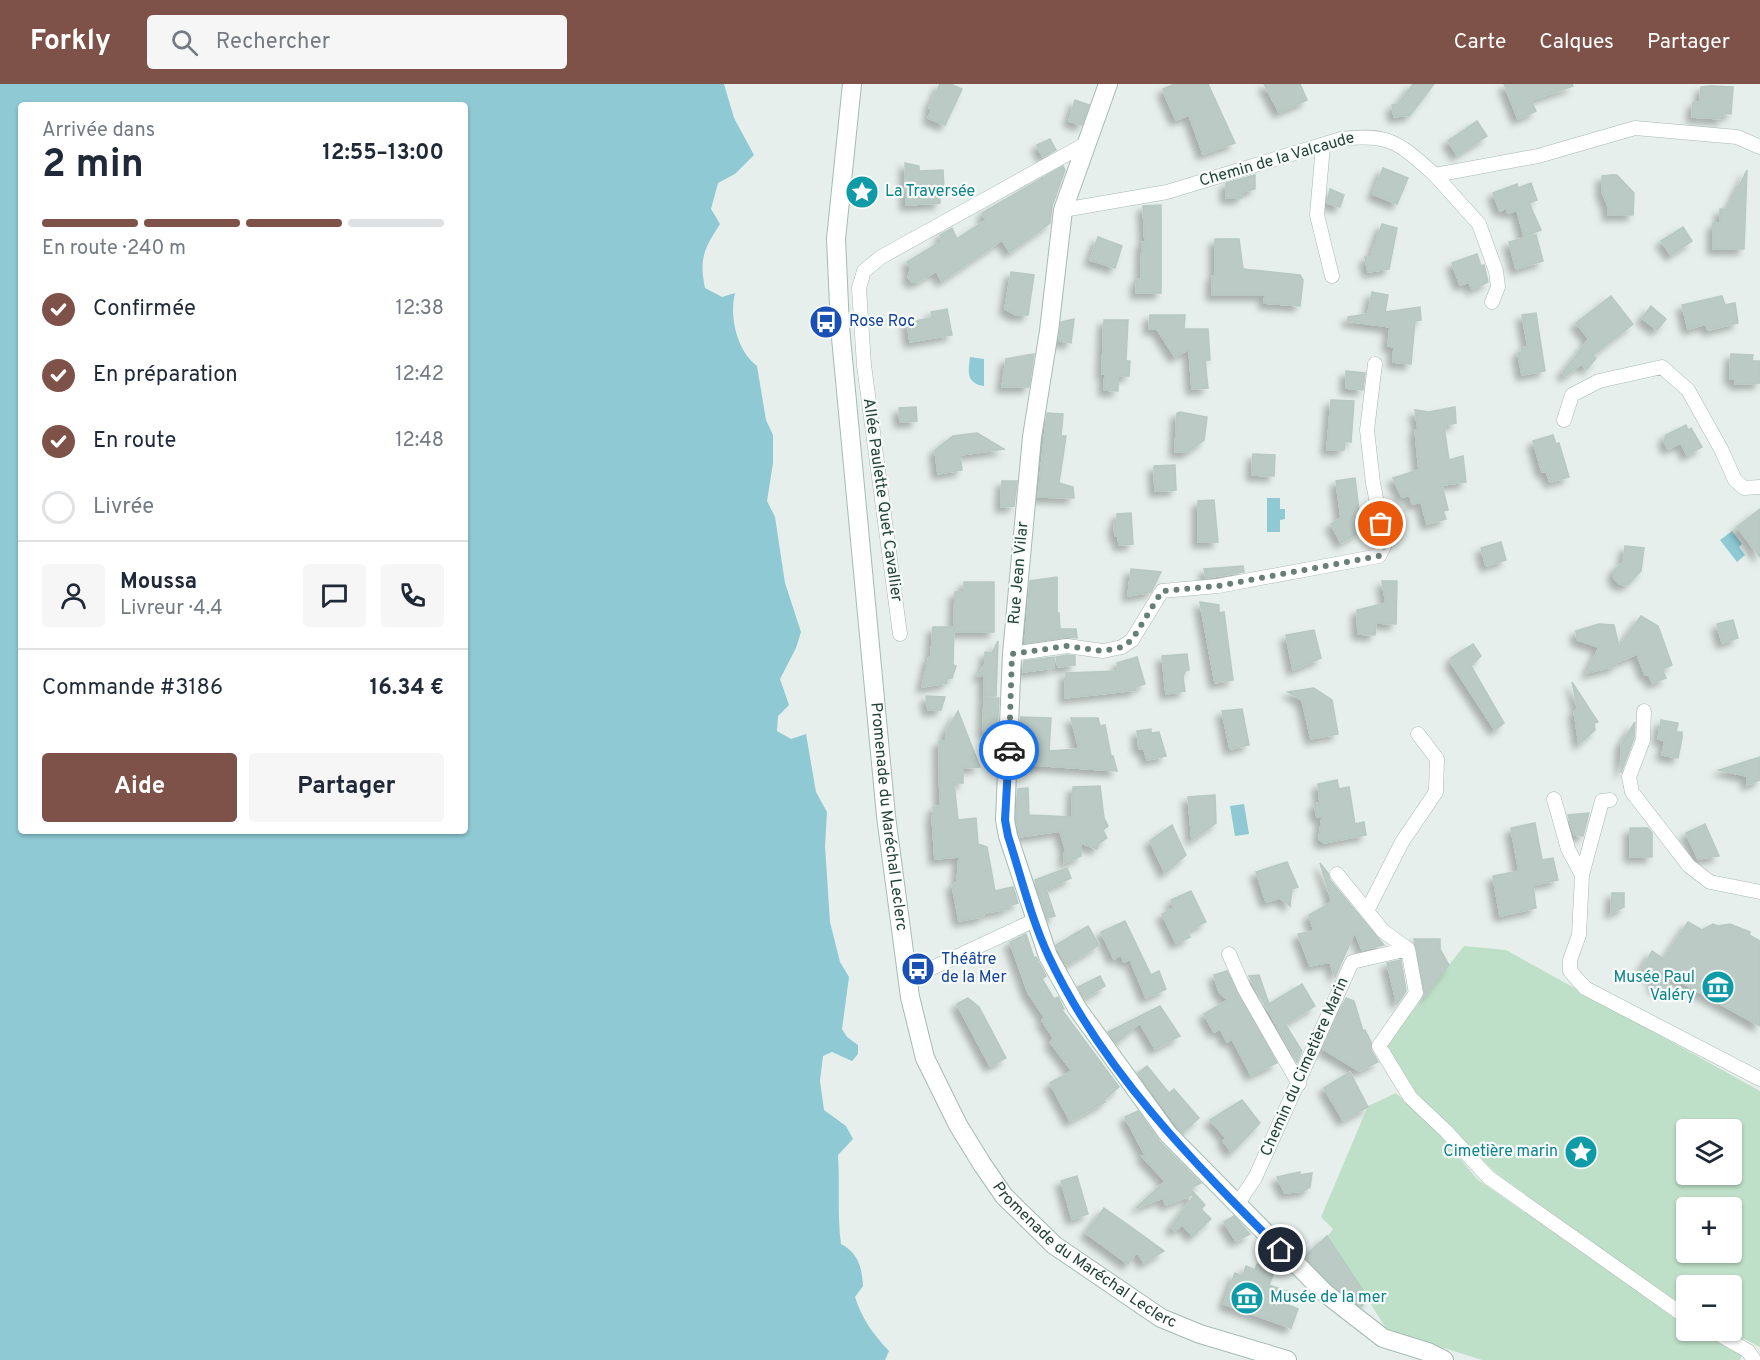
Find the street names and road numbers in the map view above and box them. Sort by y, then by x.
street label: Chemin de la Valcaude [1197,128,1357,192]
street label: Allée Paulette Quet Cavallier [858,397,906,603]
street label: Rue Jean Vilar [1005,521,1033,625]
street label: Promenade du Maréchal Leclerc [865,702,911,932]
street label: Chemin du Cimetière Marin [1256,974,1354,1160]
street label: Promenade du Maréchal Leclerc [987,1178,1179,1333]

